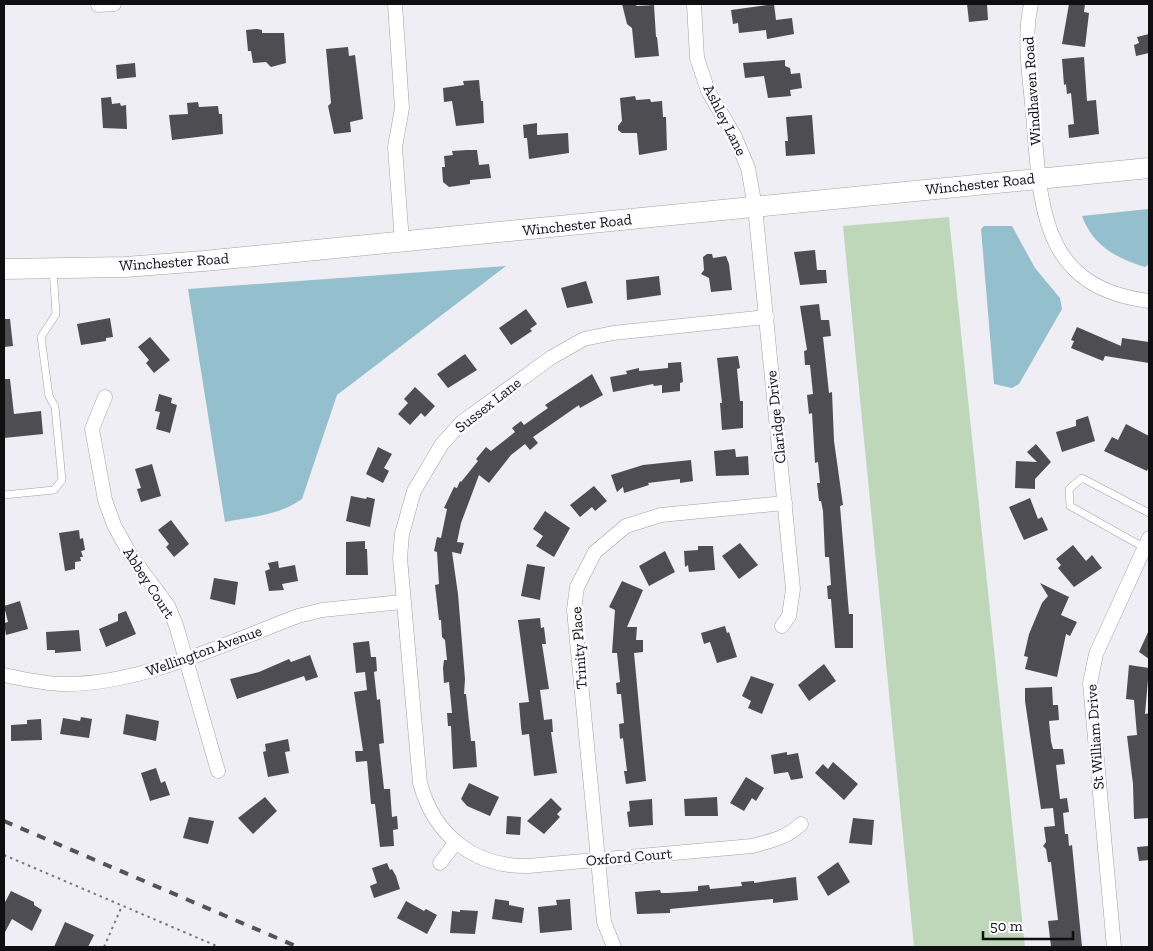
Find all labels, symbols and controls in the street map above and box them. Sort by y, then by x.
street label: Windhaven Road [1019,35,1045,146]
street label: Ashley Lane [699,81,751,159]
street label: Winchester Road [924,169,1036,199]
street label: Winchester Road [521,210,633,240]
street label: Winchester Road [119,249,230,275]
street label: Claridge Drive [762,369,790,465]
street label: Sussex Lane [451,374,525,436]
street label: Abbey Court [119,544,179,622]
street label: Trinity Place [567,606,591,690]
street label: Wellington Avenue [144,622,264,680]
street label: St William Drive [1082,684,1108,790]
street label: Oxford Court [585,844,673,870]
scale bar [983,908,1073,940]
text: 50 m [990,917,1023,935]

